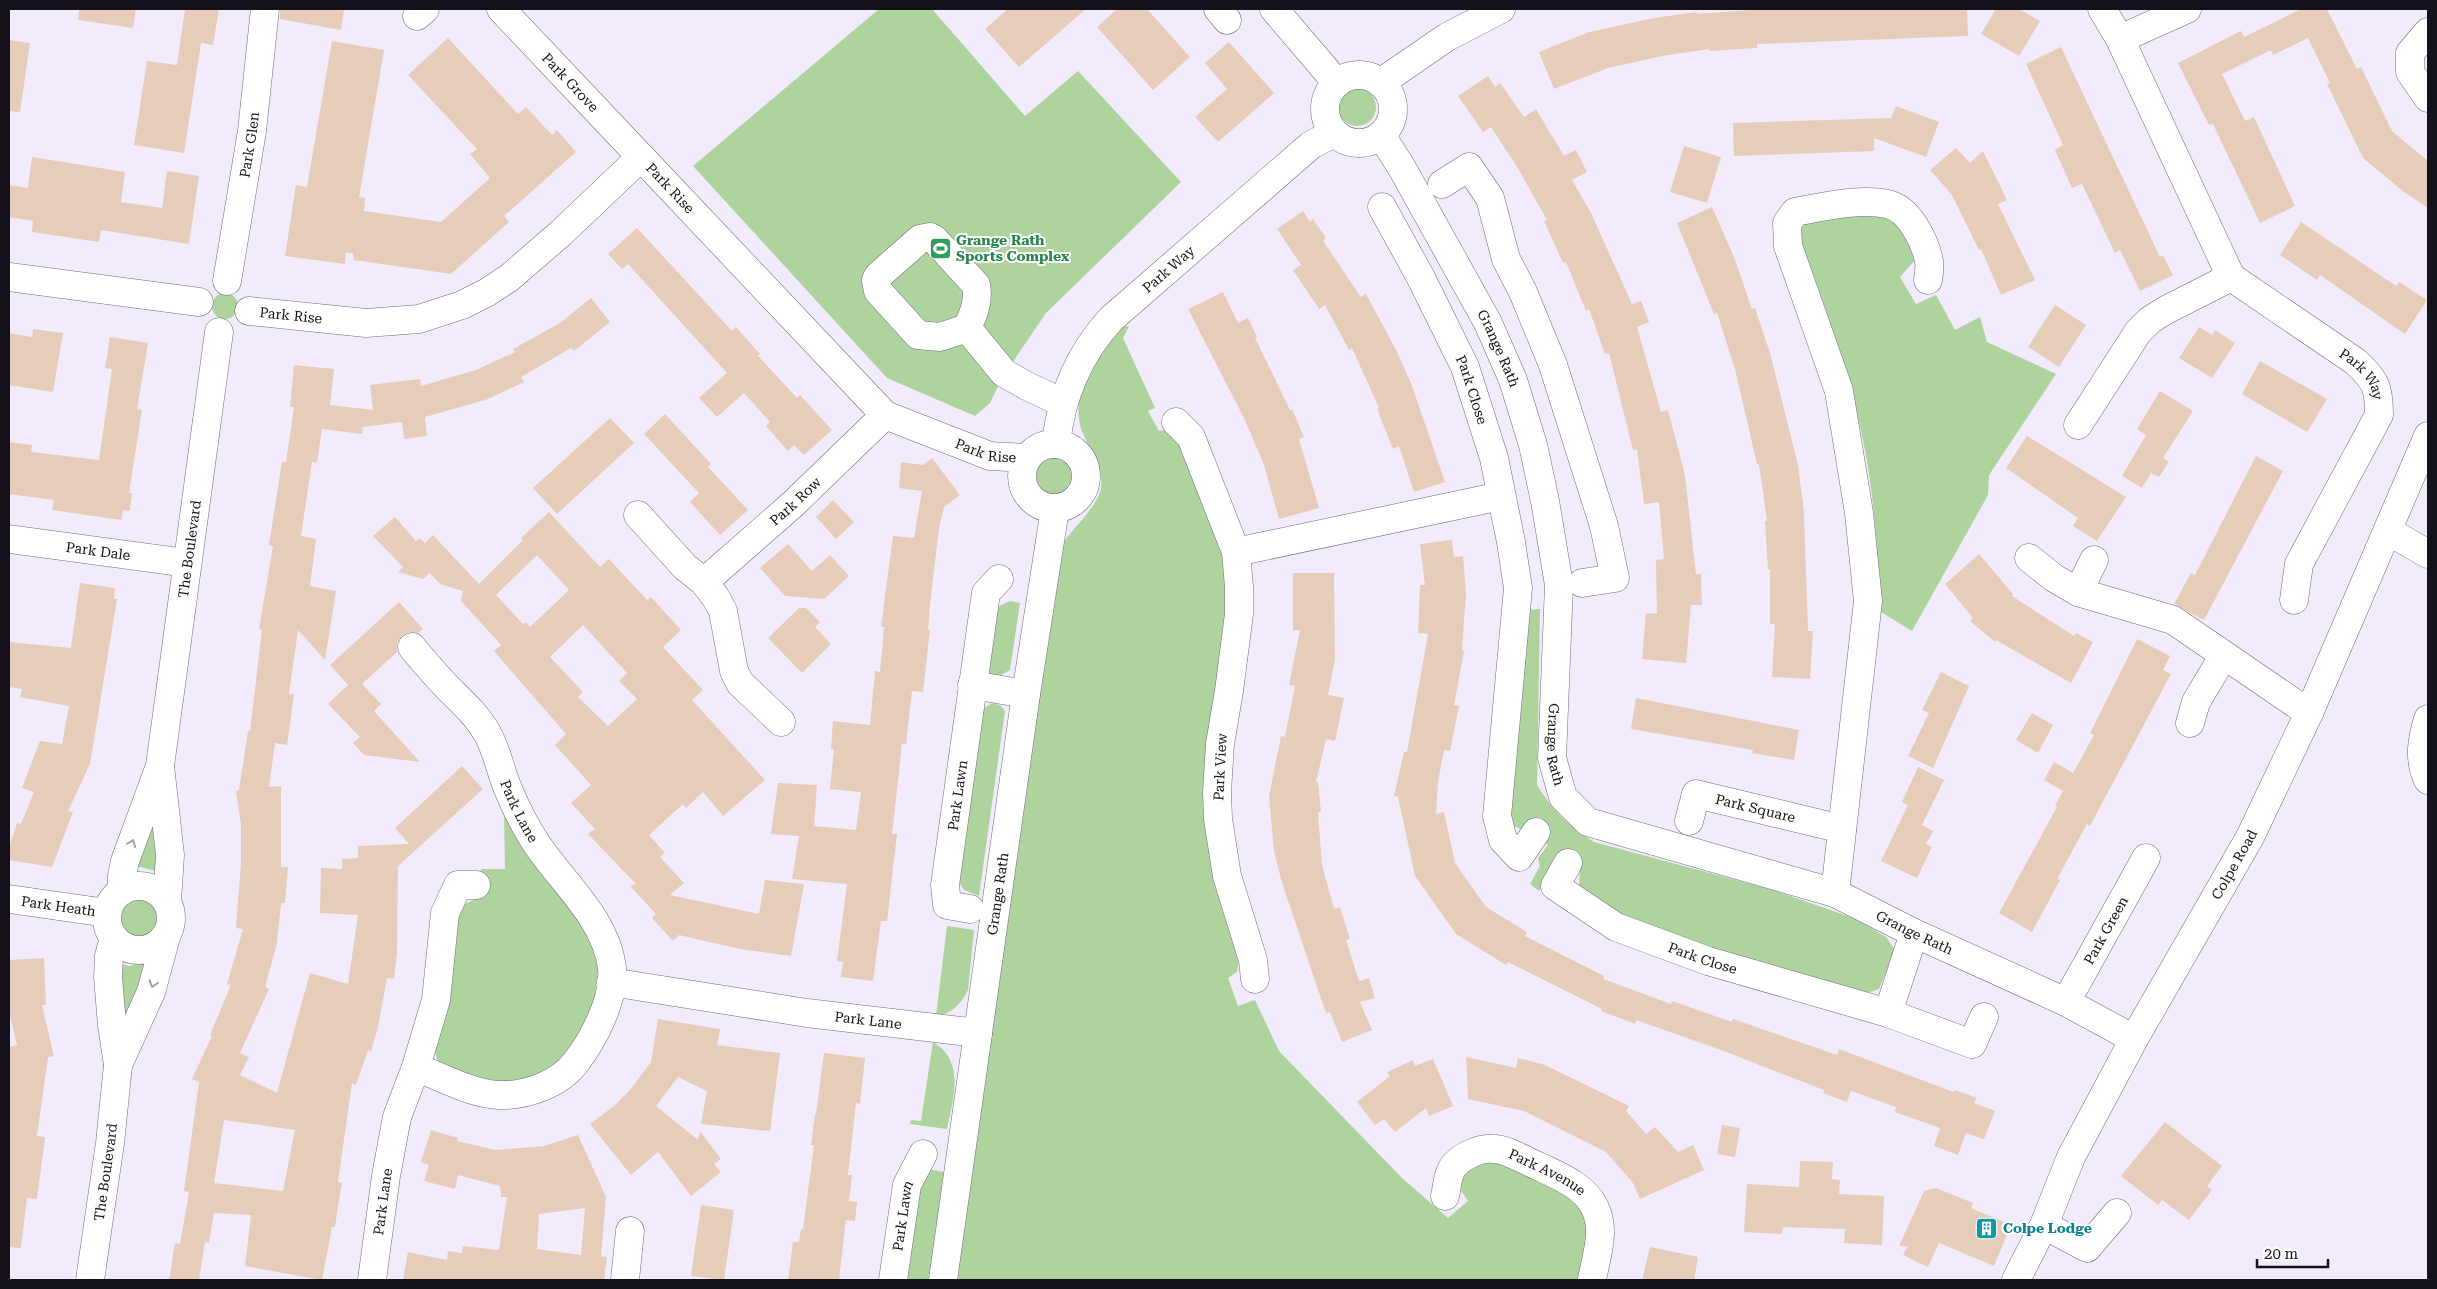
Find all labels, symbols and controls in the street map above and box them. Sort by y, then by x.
street label: Park Grove [539,50,602,115]
street label: Park Glen [236,111,262,179]
street label: Park Rise [643,160,698,217]
place label: Grange Rath Sports Complex [956,232,1070,264]
sports icon: Grange Rath Sports Complex [928,236,952,260]
street label: Park Way [1139,242,1198,296]
street label: Park Rise [259,304,323,326]
street label: Grange Rath [1474,307,1523,389]
street label: Park Way [2336,345,2387,402]
street label: Park Close [1452,353,1491,426]
street label: Park Rise [953,435,1017,465]
street label: Park Row [766,473,824,529]
street label: The Boulevard [175,499,204,599]
street label: Park Dale [65,539,132,563]
street label: Grange Rath [1544,703,1567,788]
street label: Park View [1210,732,1230,801]
street label: Park Lawn [945,759,970,832]
street label: Park Lane [497,778,542,846]
street label: Park Square [1714,791,1797,826]
street label: Colpe Road [2208,827,2260,902]
one-way arrow [126,840,136,848]
street label: Grange Rath [984,851,1011,936]
street label: Park Heath [20,893,97,919]
street label: Park Green [2080,893,2131,967]
street label: Grange Rath [1874,907,1956,958]
street label: Park Close [1666,939,1739,977]
one-way arrow [149,980,159,988]
street label: Park Lane [834,1008,903,1032]
street label: The Boulevard [91,1123,120,1222]
street label: Park Avenue [1506,1145,1589,1199]
street label: Park Lane [370,1167,395,1236]
street label: Park Lawn [889,1177,916,1252]
building icon: Colpe Lodge [1975,1216,1999,1240]
place label: Colpe Lodge [2003,1220,2092,1236]
scale bar [2257,1236,2328,1268]
text: 20 m [2264,1245,2299,1263]

